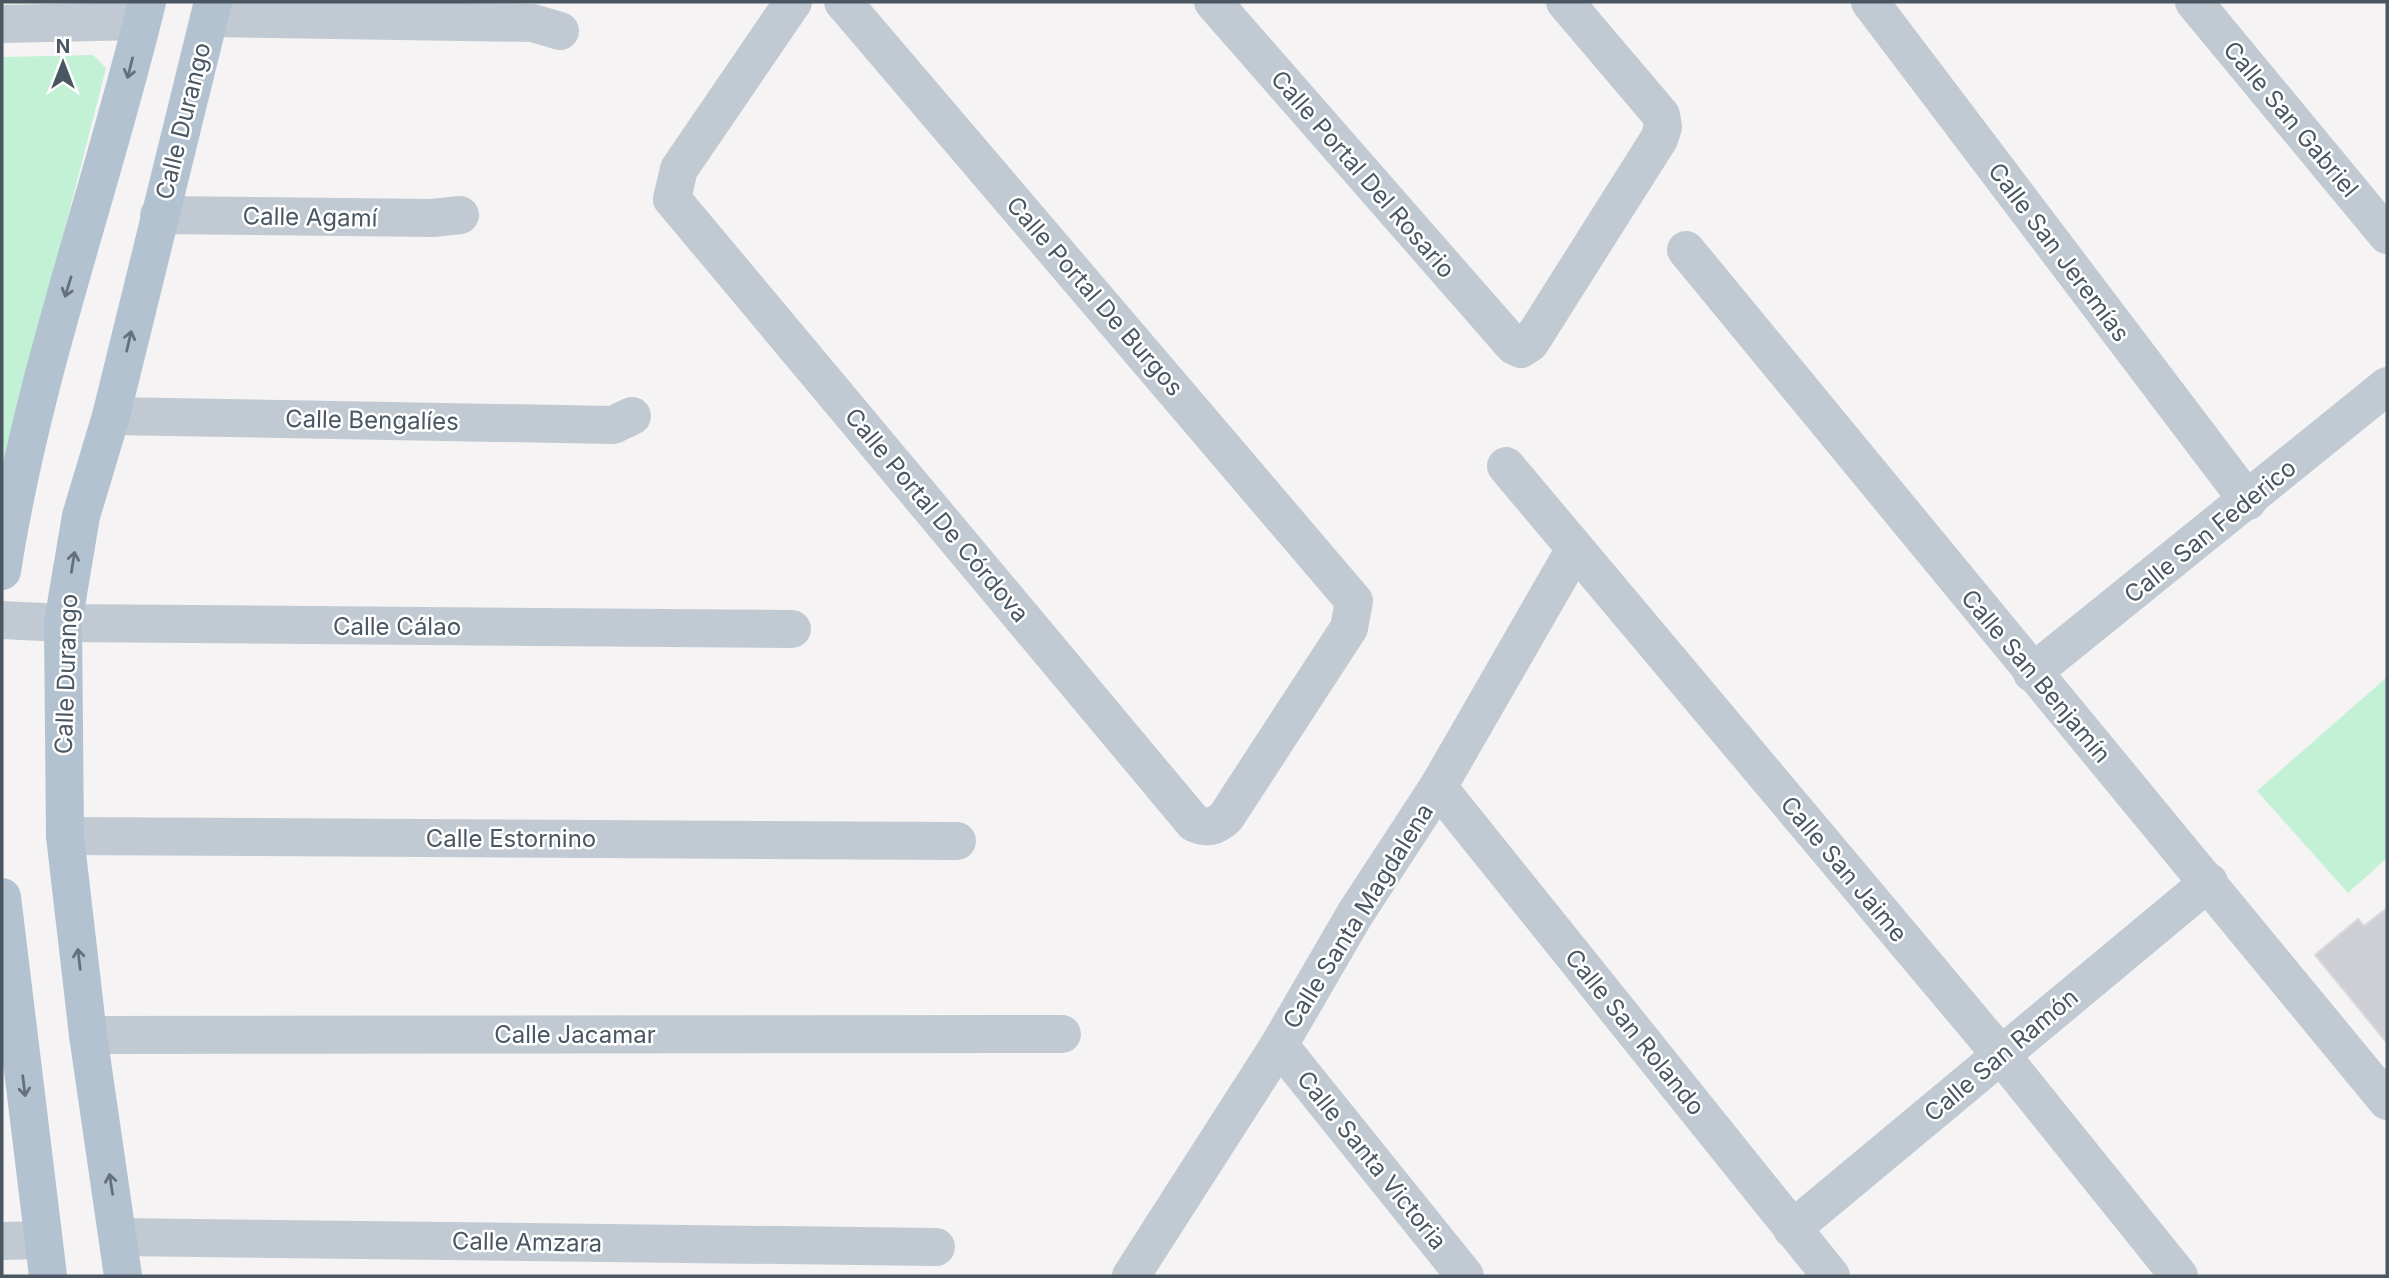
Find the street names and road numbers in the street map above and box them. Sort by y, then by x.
street label: Calle San Gabriel [2217,35,2365,203]
street label: Calle Durango [149,40,217,202]
street label: Calle Portal Del Rosario [1265,64,1461,284]
street label: Calle San Jeremías [1982,157,2136,347]
street label: Calle Portal De Burgos [1000,190,1190,402]
street label: Calle Agamí [242,201,378,233]
street label: Calle Portal De Córdova [839,402,1035,628]
street label: Calle Bengalíes [285,404,459,436]
street label: Calle San Federico [2118,453,2302,609]
street label: Calle San Benjamín [1955,583,2117,769]
street label: Calle Durango [49,593,83,755]
street label: Calle Cálao [333,612,461,641]
street label: Calle San Jaime [1775,790,1913,948]
street label: Calle Santa Magdalena [1277,798,1439,1034]
street label: Calle Estornino [426,824,596,853]
street label: Calle San Rolando [1559,943,1711,1121]
street label: Calle San Ramón [1918,982,2084,1128]
street label: Calle Jacamar [494,1020,656,1049]
street label: Calle Santa Victoria [1291,1065,1453,1255]
street label: Calle Amzara [452,1226,602,1258]

